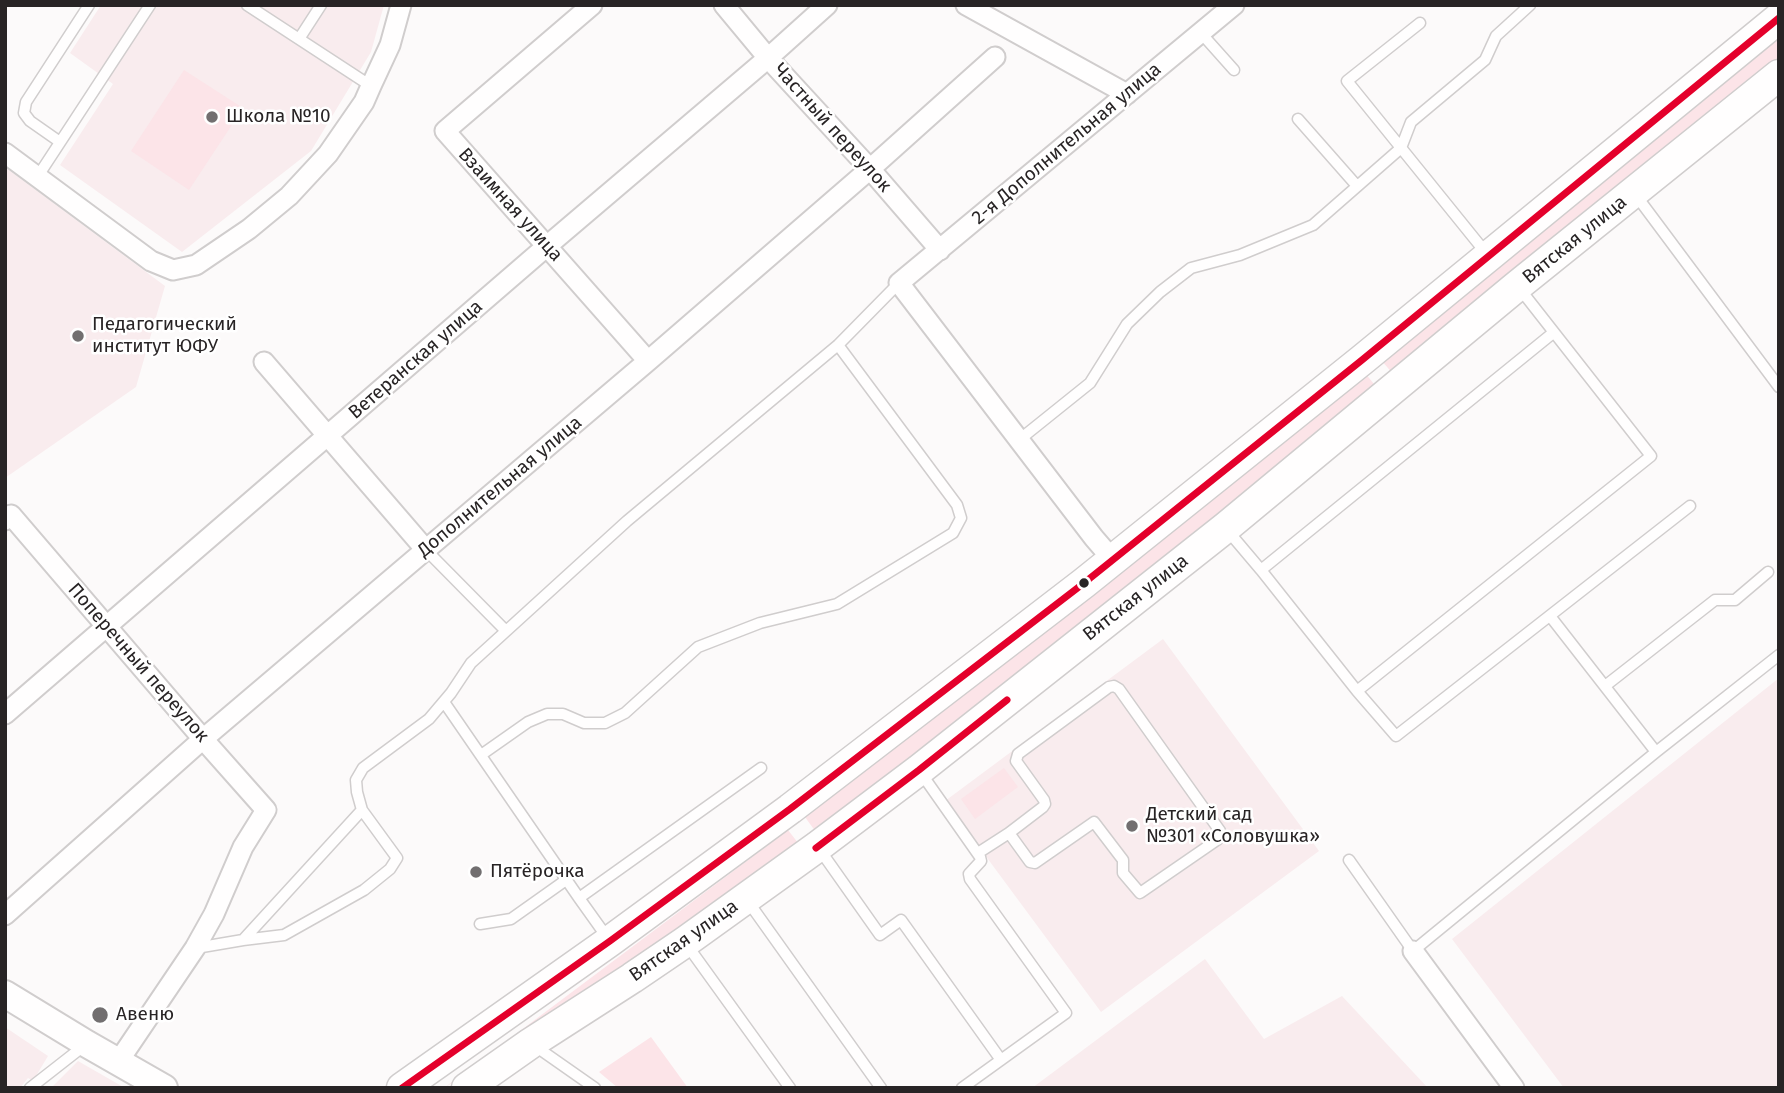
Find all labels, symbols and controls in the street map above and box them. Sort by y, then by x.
street label: 2-я Дополнительная улица [968,58,1166,230]
street label: Частный переулок [768,59,896,197]
place label: Школа №10 [226,106,331,128]
marker: Школа №10 [204,109,220,125]
street label: Взаимная улица [453,143,567,267]
street label: Вятская улица [1518,191,1632,289]
street label: Ветеранская улица [344,296,488,424]
place label: Педагогический институт ЮФУ [92,314,237,358]
marker: Педагогический институт ЮФУ [70,328,86,344]
street label: Дополнительная улица [413,412,587,562]
street label: Вятская улица [1079,550,1193,646]
unlabelled marker [1077,576,1091,590]
street label: Поперечный переулок [63,579,213,747]
place label: Детский сад №301 «Соловушка» [1146,804,1320,848]
marker: Детский сад №301 «Соловушка» [1124,818,1140,834]
place label: Пятёрочка [490,861,585,883]
marker: Пятёрочка [468,864,484,880]
street label: Вятская улица [625,895,743,987]
place label: Авеню [116,1004,174,1026]
marker: Авеню [90,1005,110,1025]

